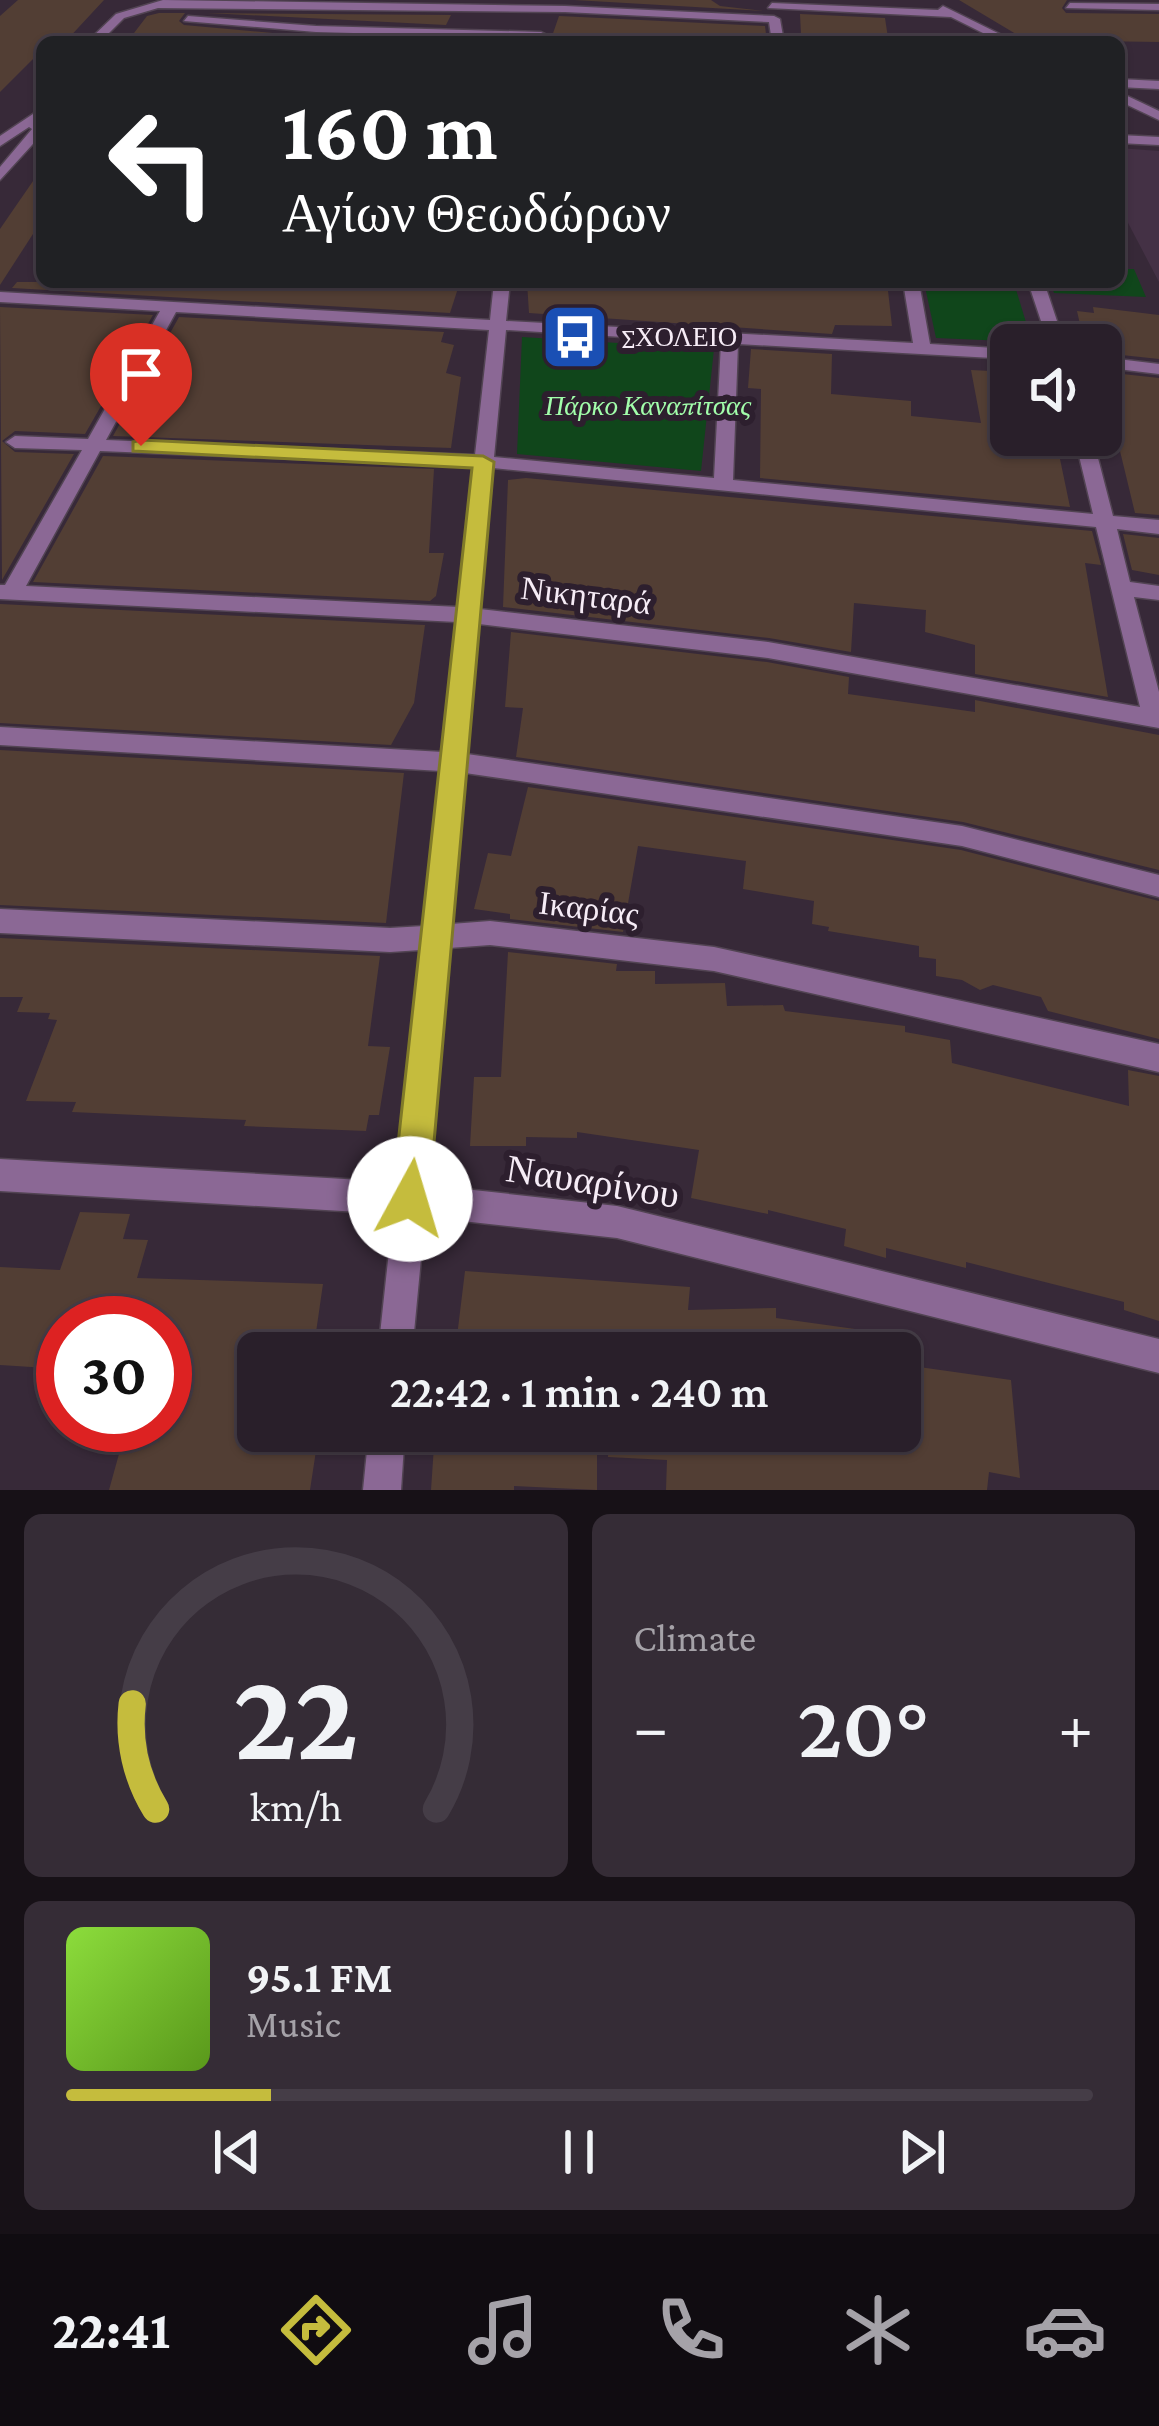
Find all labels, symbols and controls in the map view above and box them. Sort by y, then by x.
icon: left [84,84,240,240]
text: 160 m [282,84,498,177]
text: Αγίων Θεωδώρων [282,183,671,243]
bus stop icon: ΣΧΟΛΕΙΟ [540,302,610,372]
place label: ΣΧΟΛΕΙΟ [622,322,737,352]
pin [90,323,192,446]
map controls [990,324,1122,456]
button: sound [990,324,1122,456]
icon: arrive [108,341,174,407]
park label: Πάρκο Καναπίτσας [544,391,752,421]
street label: Νικηταρά [519,569,653,621]
street label: Ικαρίας [537,884,641,932]
position arrow [347,1136,473,1262]
street label: Ναυαρίνου [503,1146,683,1217]
speed limit sign: 30 [36,1296,192,1452]
text: 22:42 · 1 min · 240 m [390,1367,768,1417]
text: Climate [634,1616,756,1659]
text: 22 [233,1646,358,1785]
text: 20° [797,1676,929,1776]
text: − [634,1690,668,1763]
text: + [1058,1690,1093,1763]
text: km/h [250,1782,342,1829]
text: 95.1 FM [246,1952,393,2002]
text: Music [246,2002,341,2045]
icon: previous [204,2119,270,2185]
icon: pause [546,2119,612,2185]
icon: next [889,2119,955,2185]
icon: directions [274,2288,358,2372]
icon: music [461,2288,545,2372]
icon: phone [649,2288,733,2372]
icon: climate [836,2288,920,2372]
icon: car [1023,2288,1107,2372]
text: 22:41 [52,2300,170,2360]

